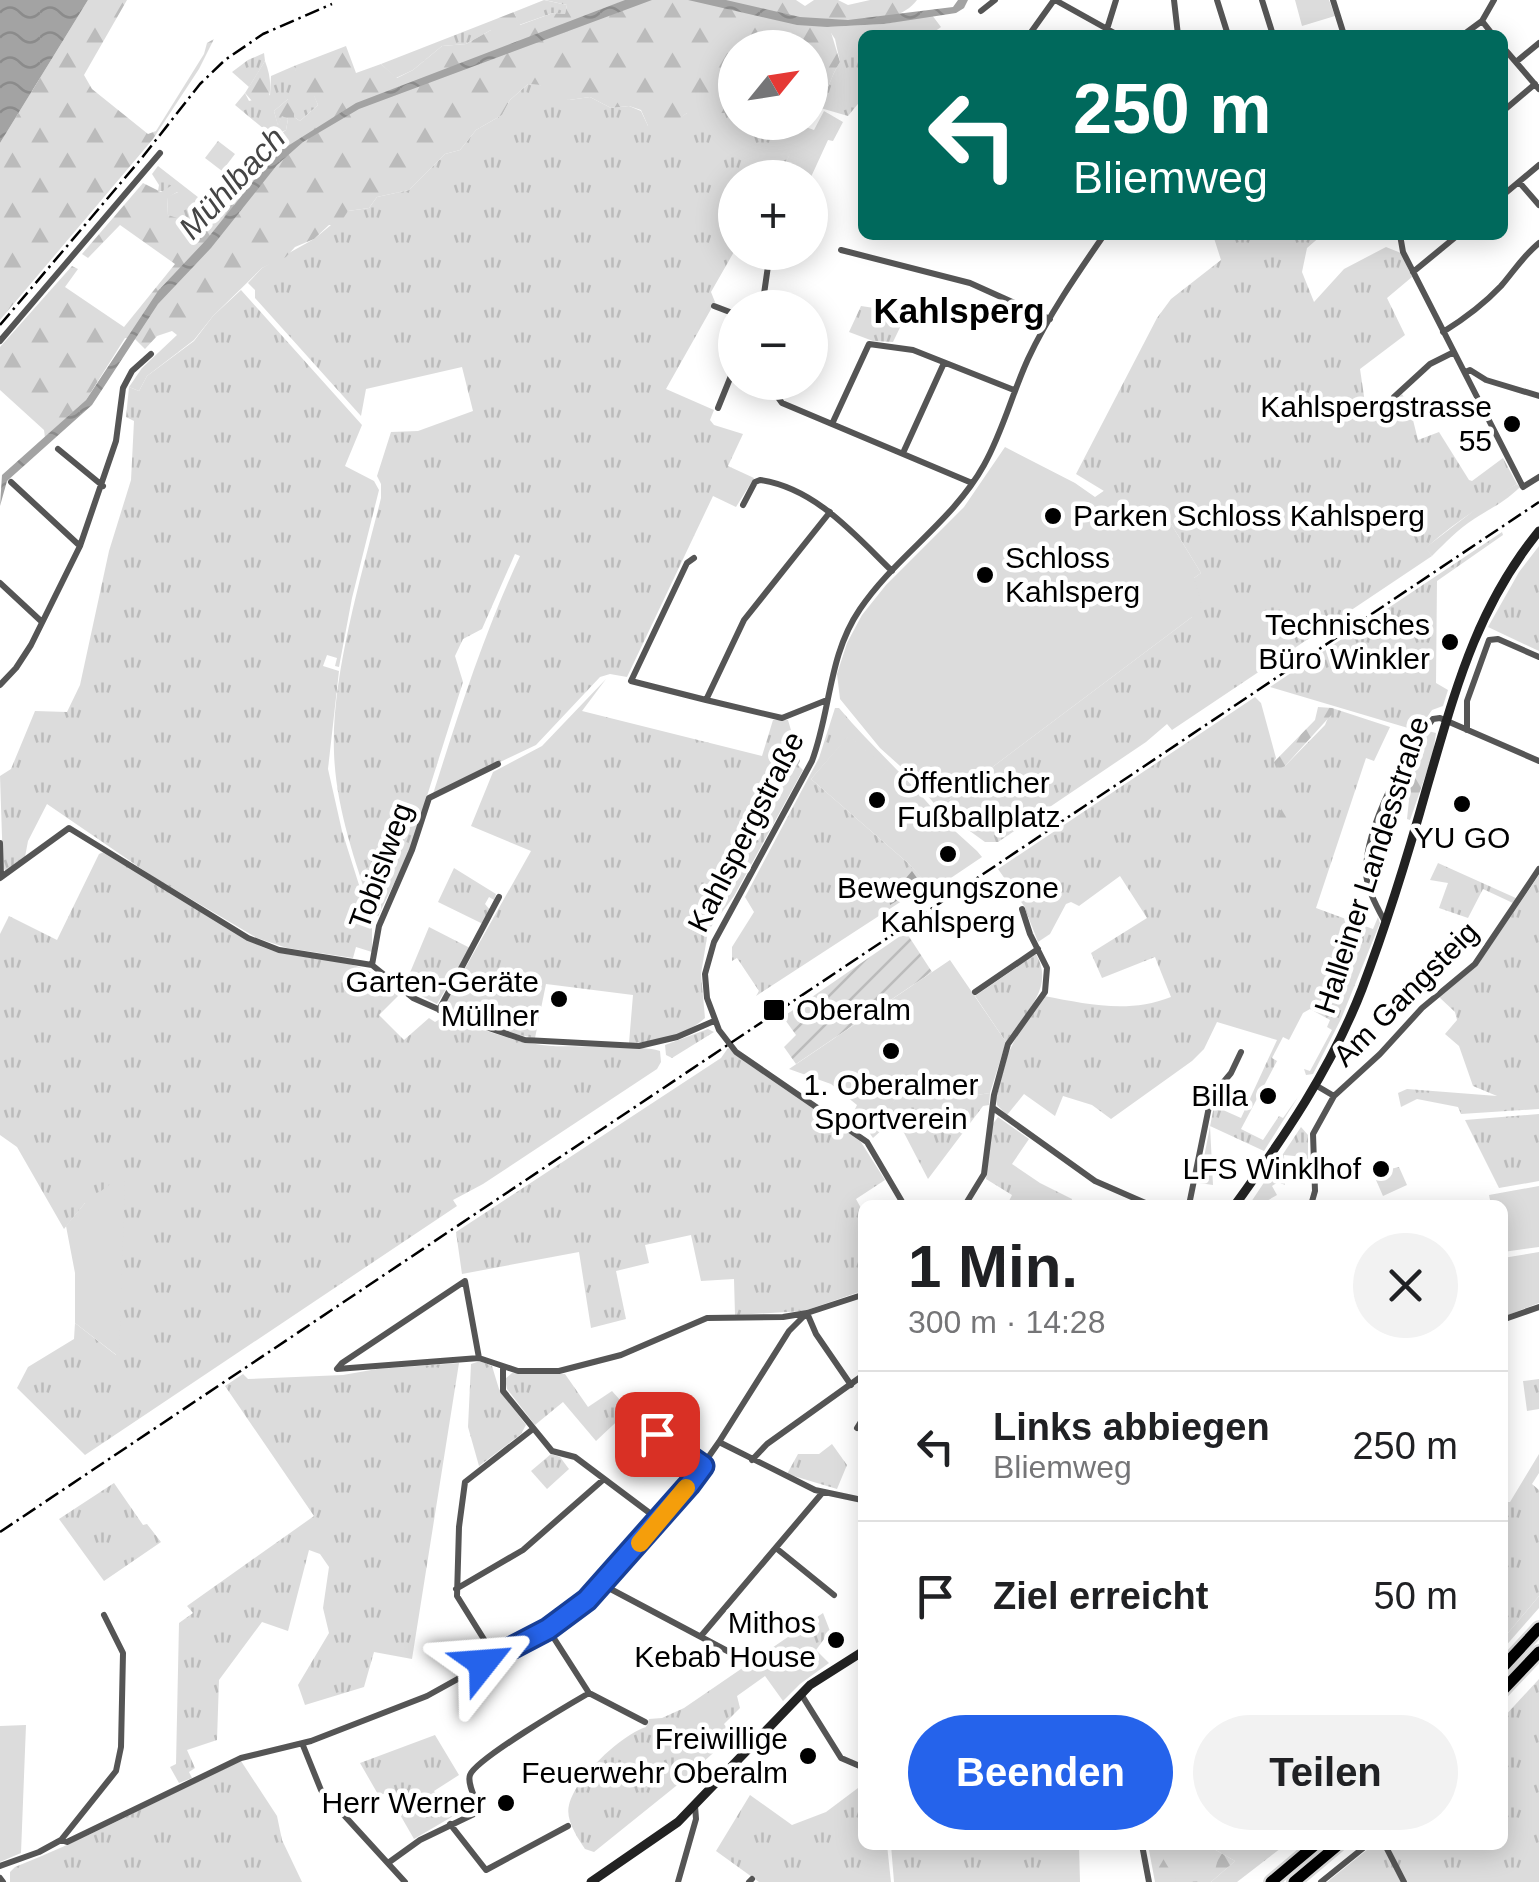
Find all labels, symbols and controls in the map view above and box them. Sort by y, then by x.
north arrow [718,30,828,140]
map controls [718,30,828,400]
icon: left [908,70,1038,200]
text: 250 m [1073,70,1271,148]
water label: Mühlbach [172,120,292,246]
text: Bliemweg [1073,152,1268,203]
button: + [718,160,828,270]
button: − [718,290,828,400]
district label: Kahlsperg [873,291,1045,330]
place label: Kahlspergstrasse 55 [1260,390,1492,457]
marker: Kahlspergstrasse 55 [1501,413,1523,435]
place label: Parken Schloss Kahlsperg [1073,499,1425,532]
marker: Parken Schloss Kahlsperg [1042,505,1064,527]
place label: Schloss Kahlsperg [1005,541,1140,608]
marker: Schloss Kahlsperg [974,564,996,586]
place label: Technisches Büro Winkler [1258,608,1430,675]
marker: Technisches Büro Winkler [1439,631,1461,653]
street label: Halleiner Landesstraße [1308,712,1435,1017]
street label: Kahlspergstraße [681,726,810,937]
place label: Öffentlicher Fußballplatz [897,766,1060,833]
marker: Öffentlicher Fußballplatz [866,789,888,811]
marker: YU GO [1451,793,1473,815]
street label: Tobislweg [342,798,419,933]
place label: YU GO [1414,821,1510,854]
marker: Bewegungszone Kahlsperg [937,843,959,865]
place label: Bewegungszone Kahlsperg [837,871,1059,938]
street label: Am Gangsteig [1327,915,1485,1073]
place label: Garten-Geräte Müllner [346,965,539,1032]
marker: Garten-Geräte Müllner [548,988,570,1010]
place label: Oberalm [796,993,911,1026]
marker: Oberalm [761,997,787,1023]
marker: 1. Oberalmer Sportverein [880,1040,902,1062]
place label: 1. Oberalmer Sportverein [803,1068,979,1135]
place label: Billa [1191,1079,1248,1112]
marker: Billa [1257,1085,1279,1107]
place label: LFS Winklhof [1183,1152,1362,1185]
marker: LFS Winklhof [1370,1158,1392,1180]
text: 1 Min. [908,1233,1078,1300]
button: close [1353,1233,1458,1338]
text: 300 m · 14:28 [908,1304,1105,1340]
pin [615,1392,700,1477]
text: Links abbiegen [993,1406,1270,1448]
icon: arrive [630,1407,685,1462]
icon: left [908,1419,963,1474]
text: 250 m [1352,1425,1458,1467]
text: Bliemweg [993,1449,1132,1485]
icon: arrive [908,1569,963,1624]
text: Ziel erreicht [993,1575,1208,1617]
text: 50 m [1374,1575,1458,1617]
place label: Mithos Kebab House [634,1606,816,1673]
position arrow [431,1611,535,1715]
marker: Mithos Kebab House [825,1629,847,1651]
button: Beenden [908,1715,1173,1830]
button: Teilen [1193,1715,1458,1830]
place label: Freiwillige Feuerwehr Oberalm [521,1722,788,1789]
marker: Freiwillige Feuerwehr Oberalm [797,1745,819,1767]
place label: Herr Werner [322,1786,486,1819]
marker: Herr Werner [495,1792,517,1814]

